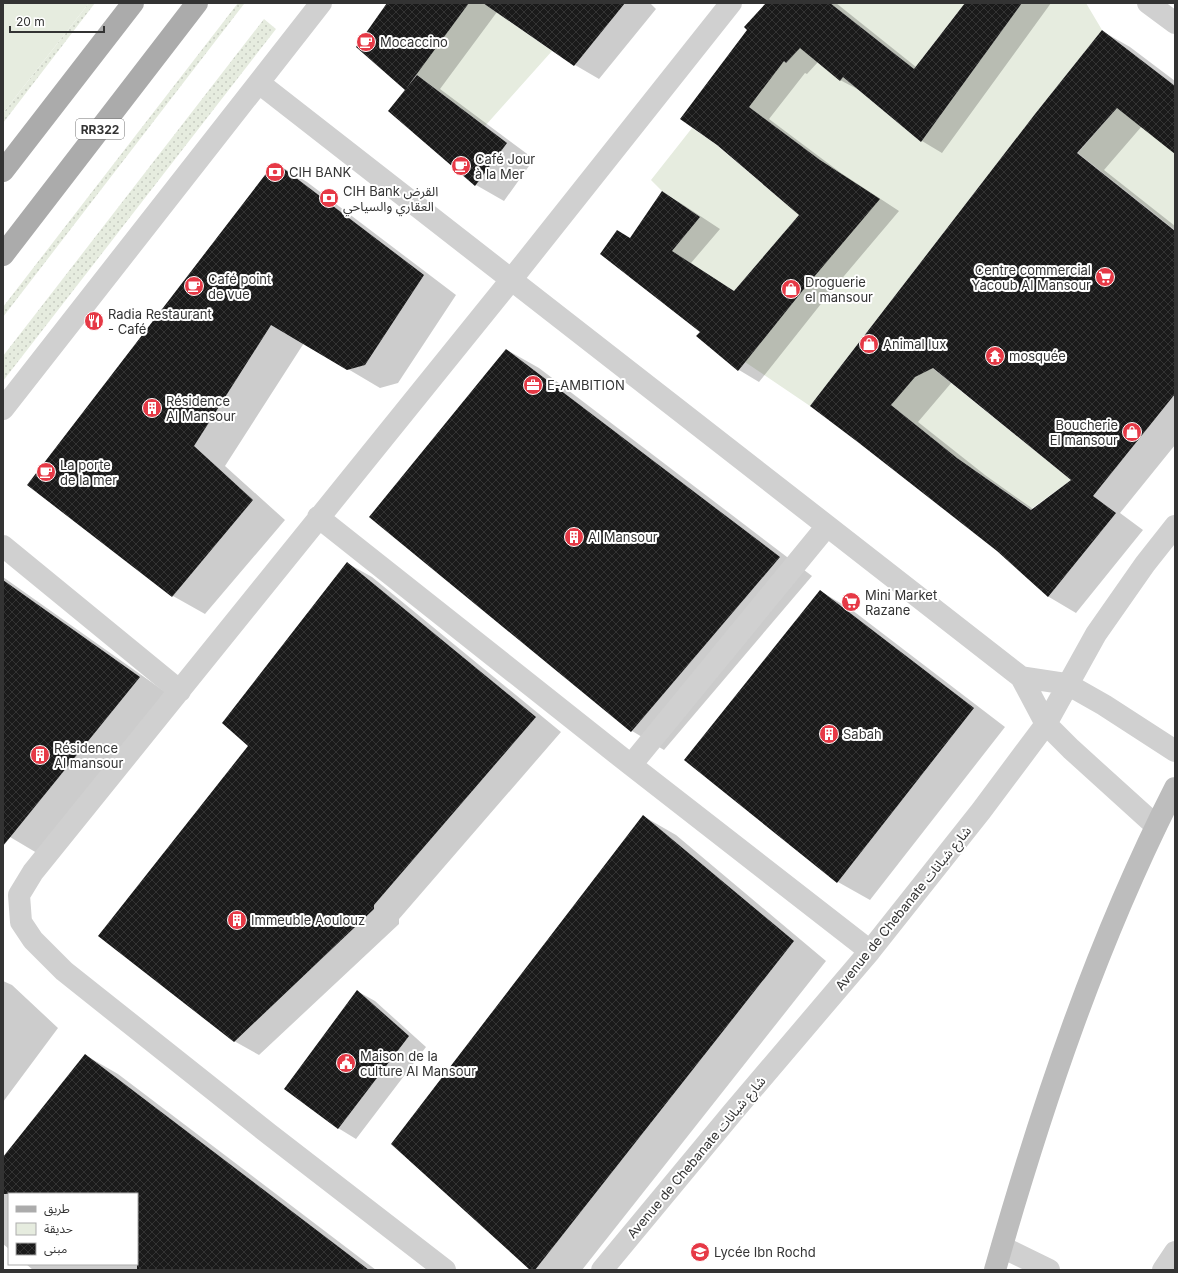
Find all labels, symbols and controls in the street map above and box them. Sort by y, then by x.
scale bar [10,8,104,34]
text: 20 m [16,14,45,29]
cafe icon: Mocaccino [355,31,377,53]
place label: Mocaccino [380,34,448,50]
road number: RR322 [76,119,124,139]
place label: Café Jour à la Mer [475,151,535,182]
cafe icon: Café Jour à la Mer [450,155,472,177]
bank icon: CIH BANK [264,161,286,183]
place label: CIH BANK [289,164,352,180]
place label: CIH Bank القرض العقاري والسياحي [343,183,438,217]
bank icon: CIH Bank القرض العقاري والسياحي [318,187,340,209]
place label: Centre commercial Yacoub Al Mansour [972,262,1091,293]
supermarket icon: Centre commercial Yacoub Al Mansour [1094,266,1116,288]
place label: Café point de vue [208,271,271,302]
place label: Droguerie el mansour [805,274,873,305]
cafe icon: Café point de vue [183,275,205,297]
shop icon: Droguerie el mansour [780,278,802,300]
place label: Radia Restaurant - Café [108,306,212,337]
restaurant icon: Radia Restaurant - Café [83,310,105,332]
shop icon: Animal lux [858,333,880,355]
place label: Animal lux [883,336,946,352]
temple icon: mosquée [984,345,1006,367]
place label: mosquée [1009,348,1066,364]
office icon: E-AMBITION [522,374,544,396]
place label: E-AMBITION [547,377,625,393]
place label: Résidence Al Mansour [166,393,236,424]
building icon: Résidence Al Mansour [141,397,163,419]
place label: Boucherie El mansour [1050,417,1118,448]
shop icon: Boucherie El mansour [1121,421,1143,443]
place label: La porte de la mer [60,457,117,488]
cafe icon: La porte de la mer [35,461,57,483]
building icon: Al Mansour [563,526,585,548]
place label: Al Mansour [588,529,658,545]
place label: Mini Market Razane [865,587,937,618]
supermarket icon: Mini Market Razane [840,591,862,613]
building icon: Sabah [818,723,840,745]
place label: Sabah [843,726,882,742]
place label: Résidence Al mansour [54,740,123,771]
building icon: Résidence Al mansour [29,744,51,766]
street label: Avenue de Chebanate شارع شبانات [832,823,977,995]
building icon: Immeuble Aoulouz [226,909,248,931]
place label: Immeuble Aoulouz [251,912,365,928]
place label: Maison de la culture Al Mansour [360,1048,476,1079]
public building icon: Maison de la culture Al Mansour [335,1052,357,1074]
street label: Avenue de Chebanate شارع شبانات [623,1073,771,1243]
legend [8,1193,138,1265]
text: طريق [44,1201,70,1217]
text: حديقة [44,1221,73,1236]
text: مبنى [44,1241,67,1256]
school or university icon: Lycée Ibn Rochd [689,1241,711,1263]
place label: Lycée Ibn Rochd [714,1244,816,1260]

